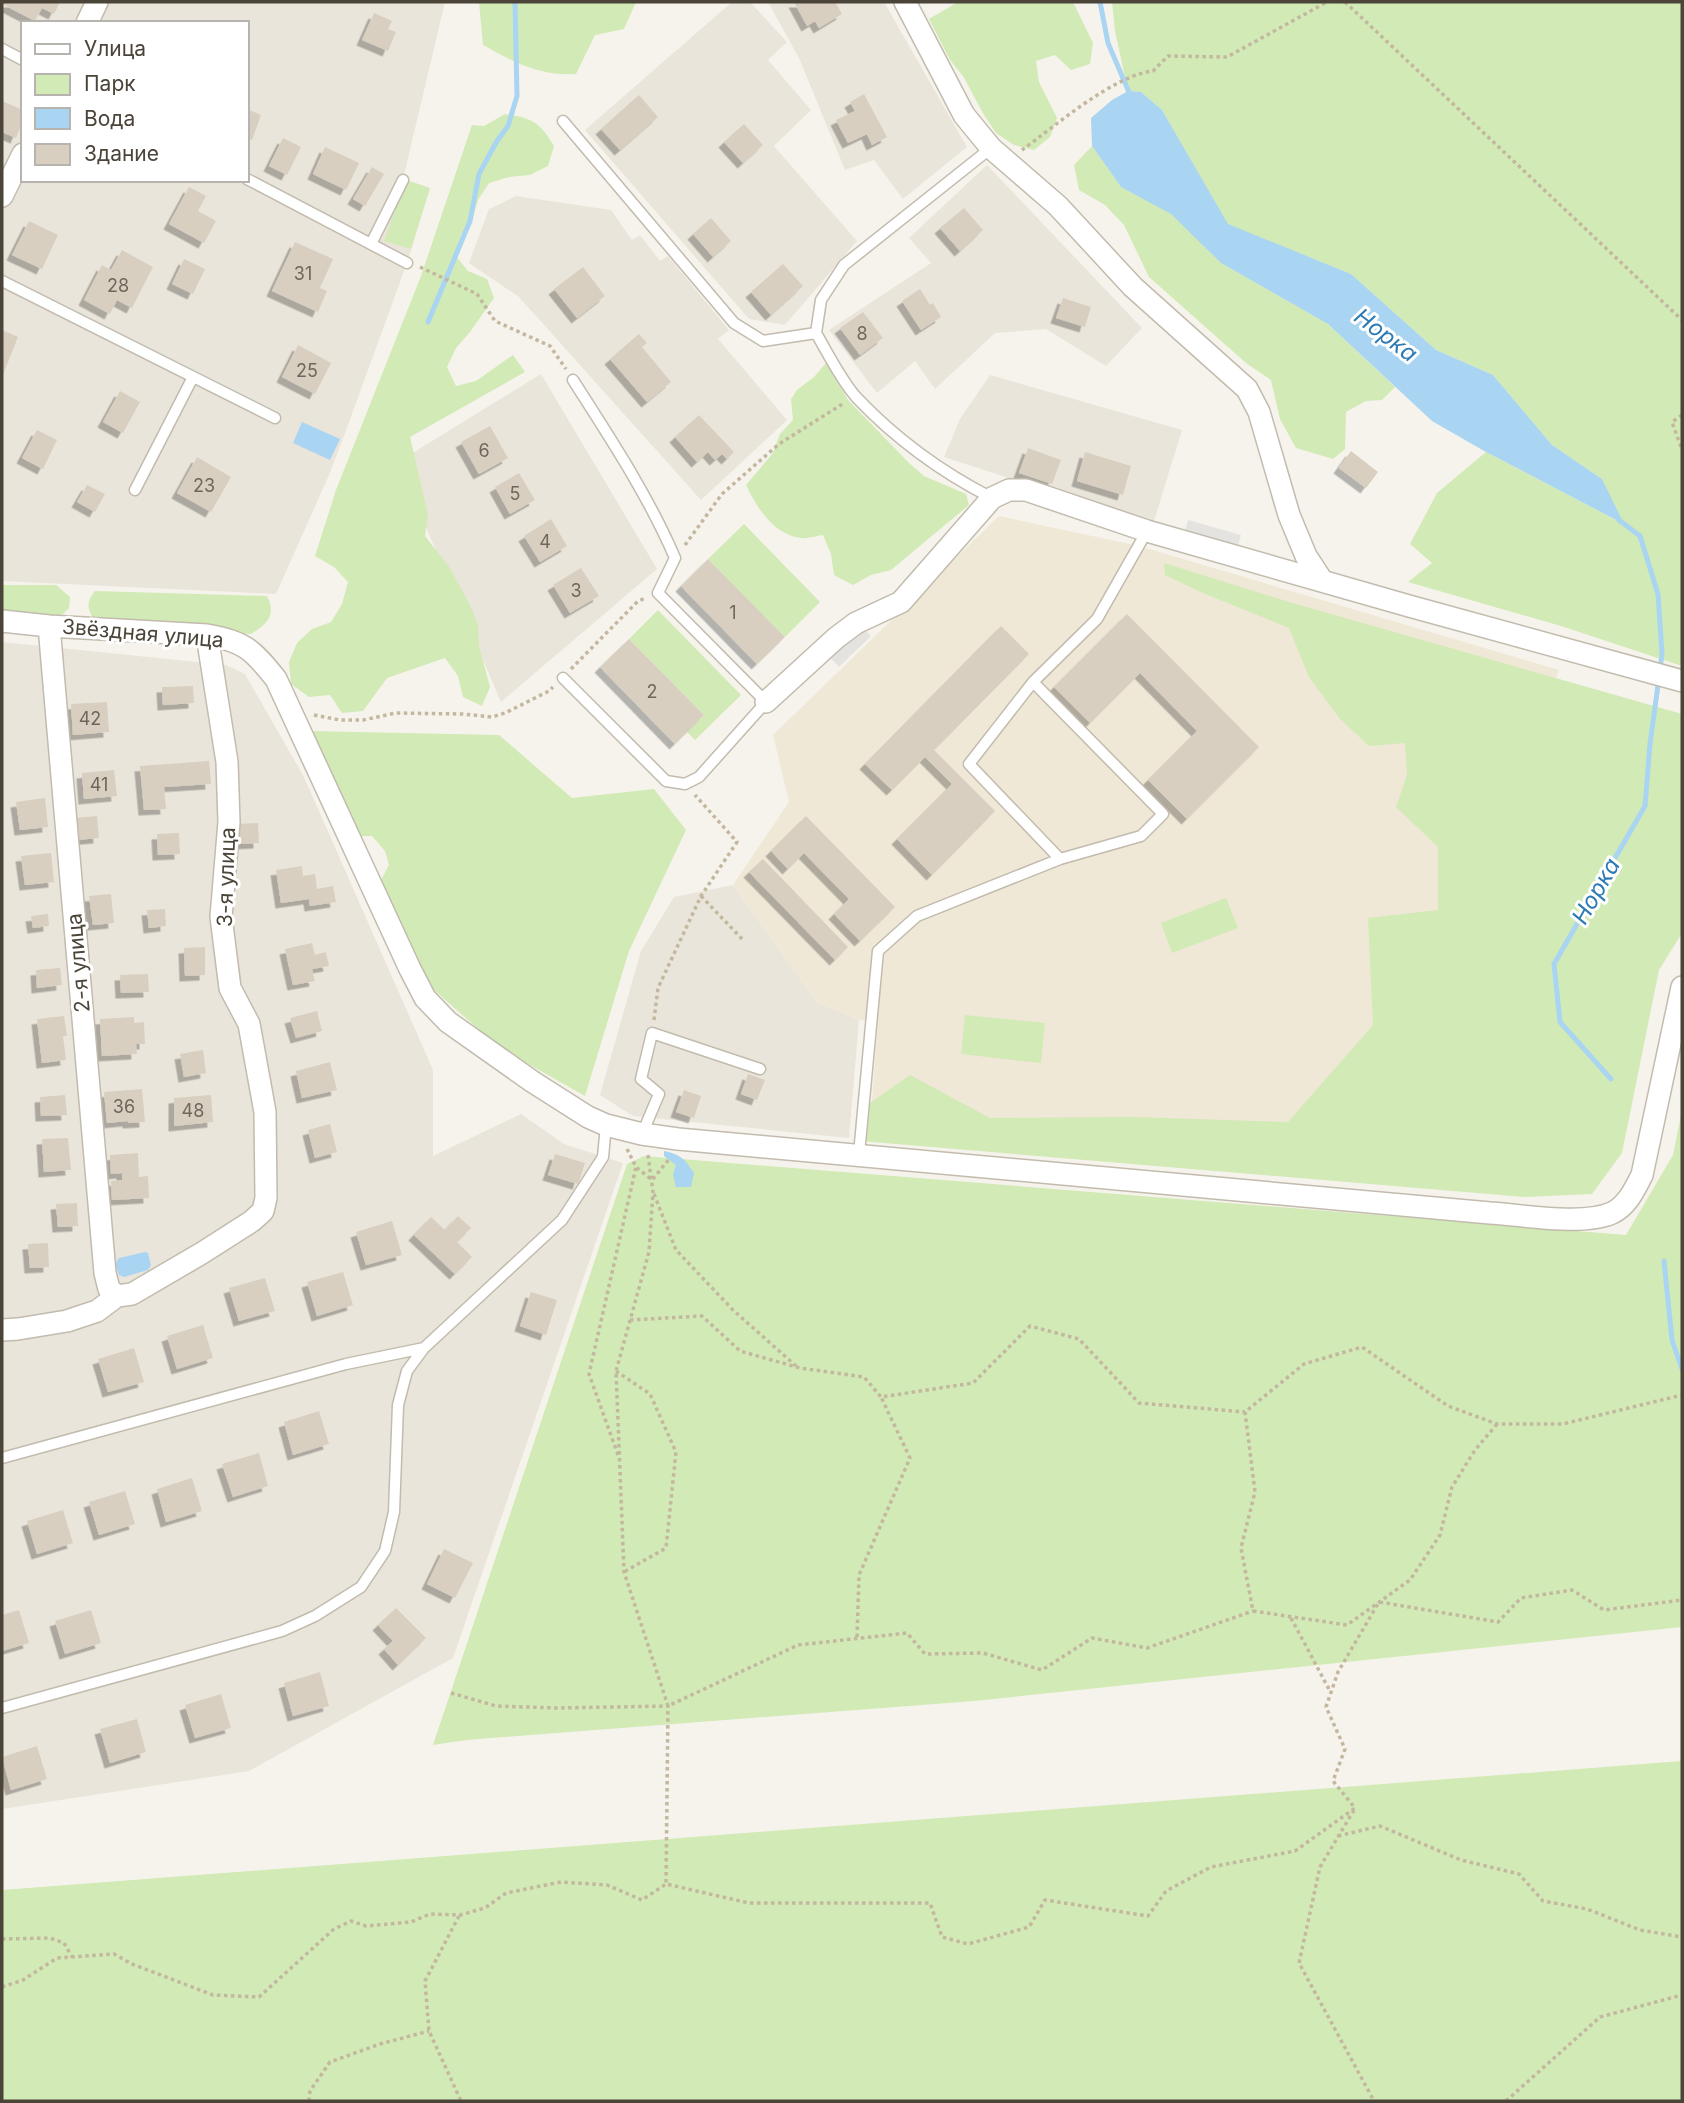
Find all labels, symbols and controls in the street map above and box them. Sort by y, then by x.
legend [21,21,248,182]
text: Улица [84,36,146,61]
text: Парк [84,71,136,96]
text: Вода [84,106,135,131]
text: Здание [84,141,159,166]
house number: 31 [294,263,312,284]
house number: 28 [107,275,129,296]
water label: Норка [1349,302,1423,368]
house number: 8 [856,323,868,344]
house number: 25 [296,360,318,381]
house number: 6 [478,440,490,461]
house number: 23 [193,475,215,496]
house number: 5 [510,483,520,504]
house number: 4 [539,531,551,552]
house number: 3 [570,580,582,601]
house number: 1 [729,602,737,623]
street label: Звёздная улица [61,613,225,653]
house number: 2 [647,681,657,702]
house number: 42 [79,708,101,729]
house number: 41 [90,774,108,795]
street label: 3-я улица [212,827,240,927]
water label: Норка [1566,853,1626,929]
street label: 2-я улица [61,912,95,1014]
house number: 36 [113,1096,135,1117]
house number: 48 [182,1100,204,1121]

